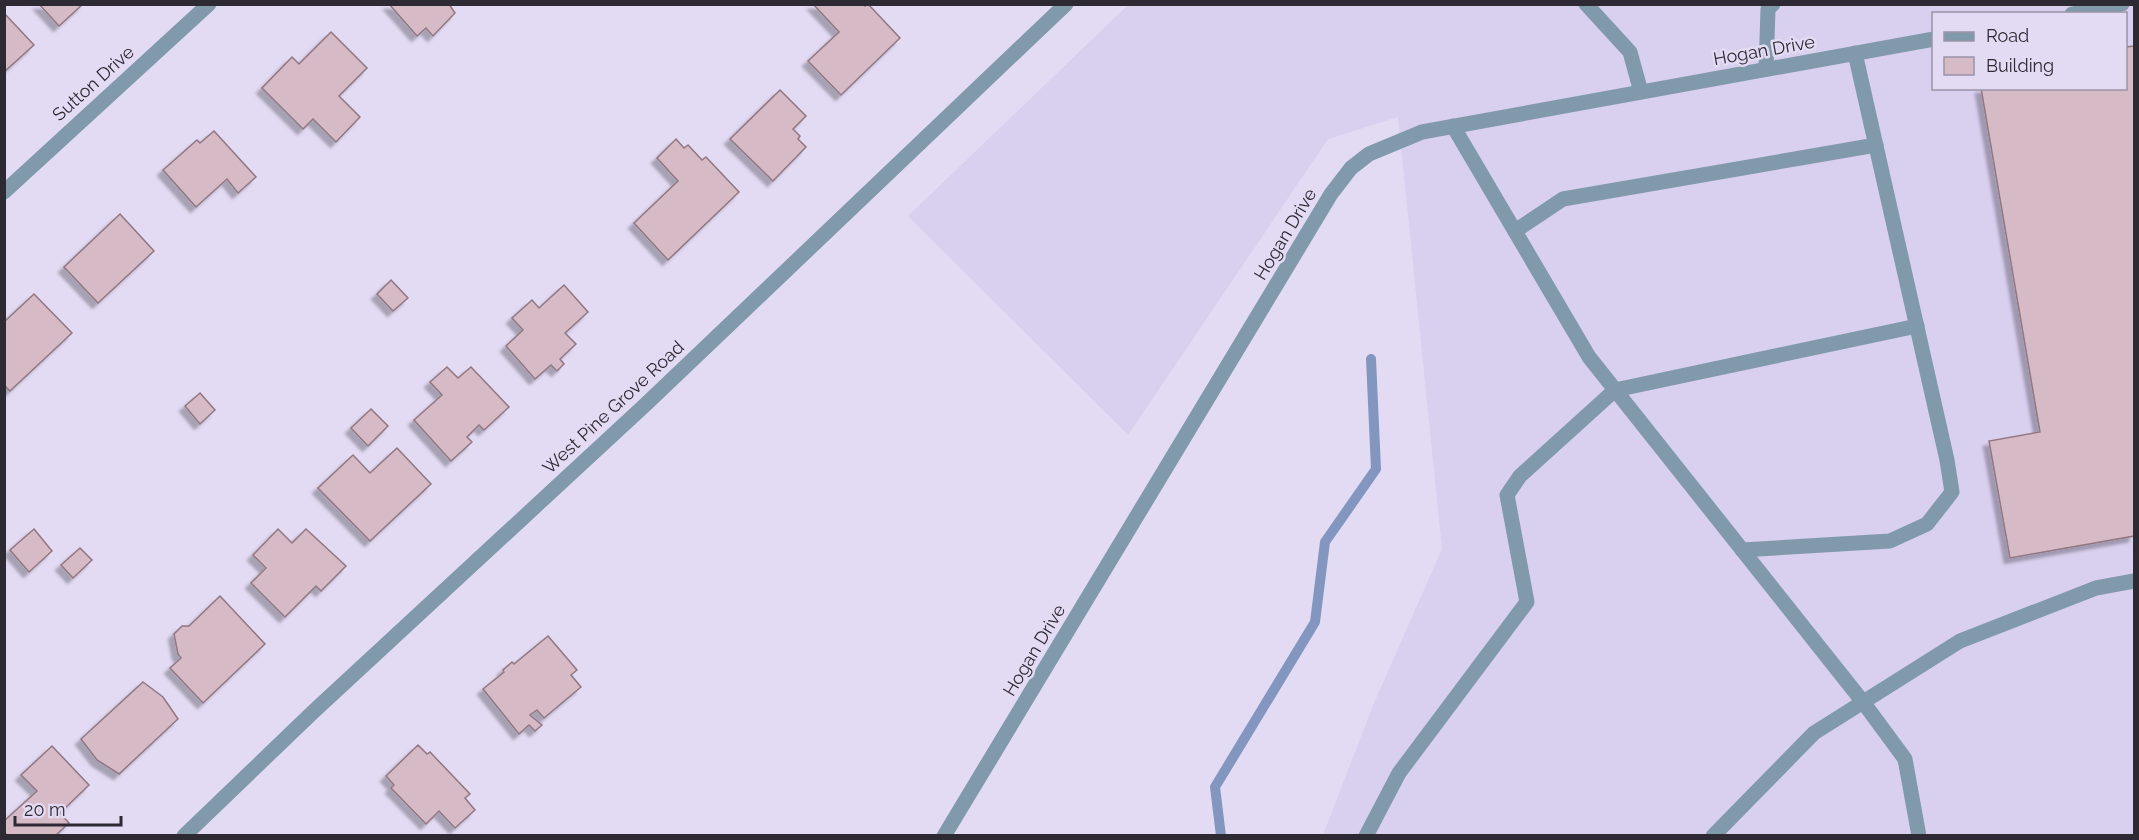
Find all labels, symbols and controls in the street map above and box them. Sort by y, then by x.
legend [1932,12,2127,90]
text: Road [1986,25,2029,46]
street label: Hogan Drive [1712,31,1817,69]
street label: Sutton Drive [48,41,138,125]
text: Building [1986,55,2054,76]
street label: Hogan Drive [1250,184,1321,283]
street label: West Pine Grove Road [538,336,688,478]
street label: Hogan Drive [999,600,1070,699]
scale bar [15,789,122,827]
text: 20 m [24,799,66,820]

